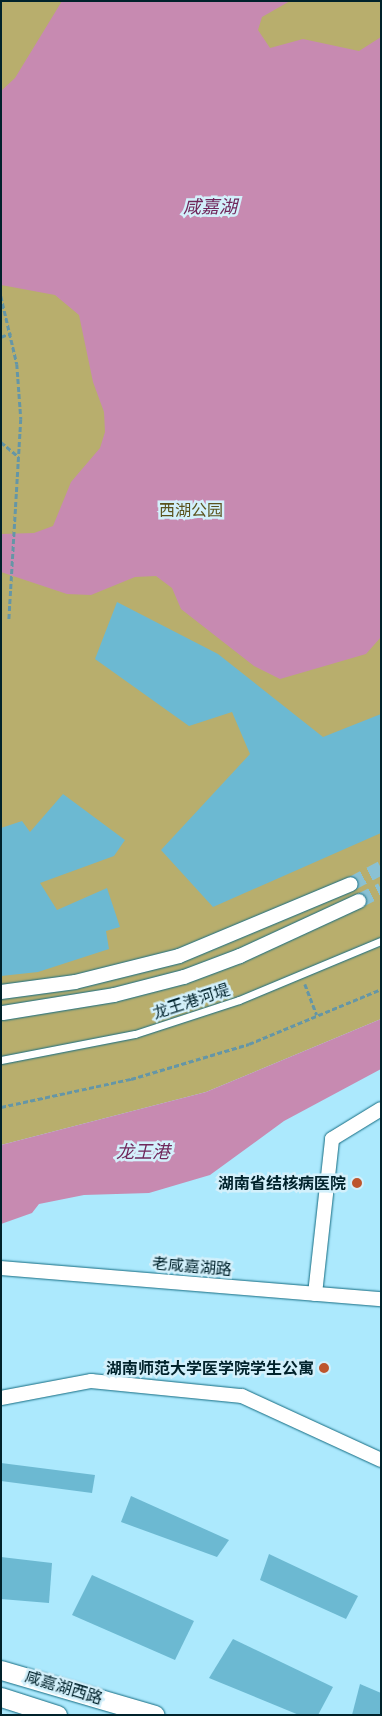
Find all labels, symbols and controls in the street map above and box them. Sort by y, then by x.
water label: 咸嘉湖 [183,196,237,218]
park label: 西湖公园 [159,500,223,520]
street label: 龙王港河堤 [150,980,232,1022]
water label: 龙王港 [116,1141,170,1163]
place label: 湖南省结核病医院 [218,1173,346,1193]
marker: 湖南省结核病医院 [350,1176,364,1190]
street label: 老咸嘉湖路 [151,1253,233,1279]
place label: 湖南师范大学医学院学生公寓 [106,1358,314,1378]
marker: 湖南师范大学医学院学生公寓 [318,1362,330,1374]
street label: 咸嘉湖西路 [23,1666,105,1708]

